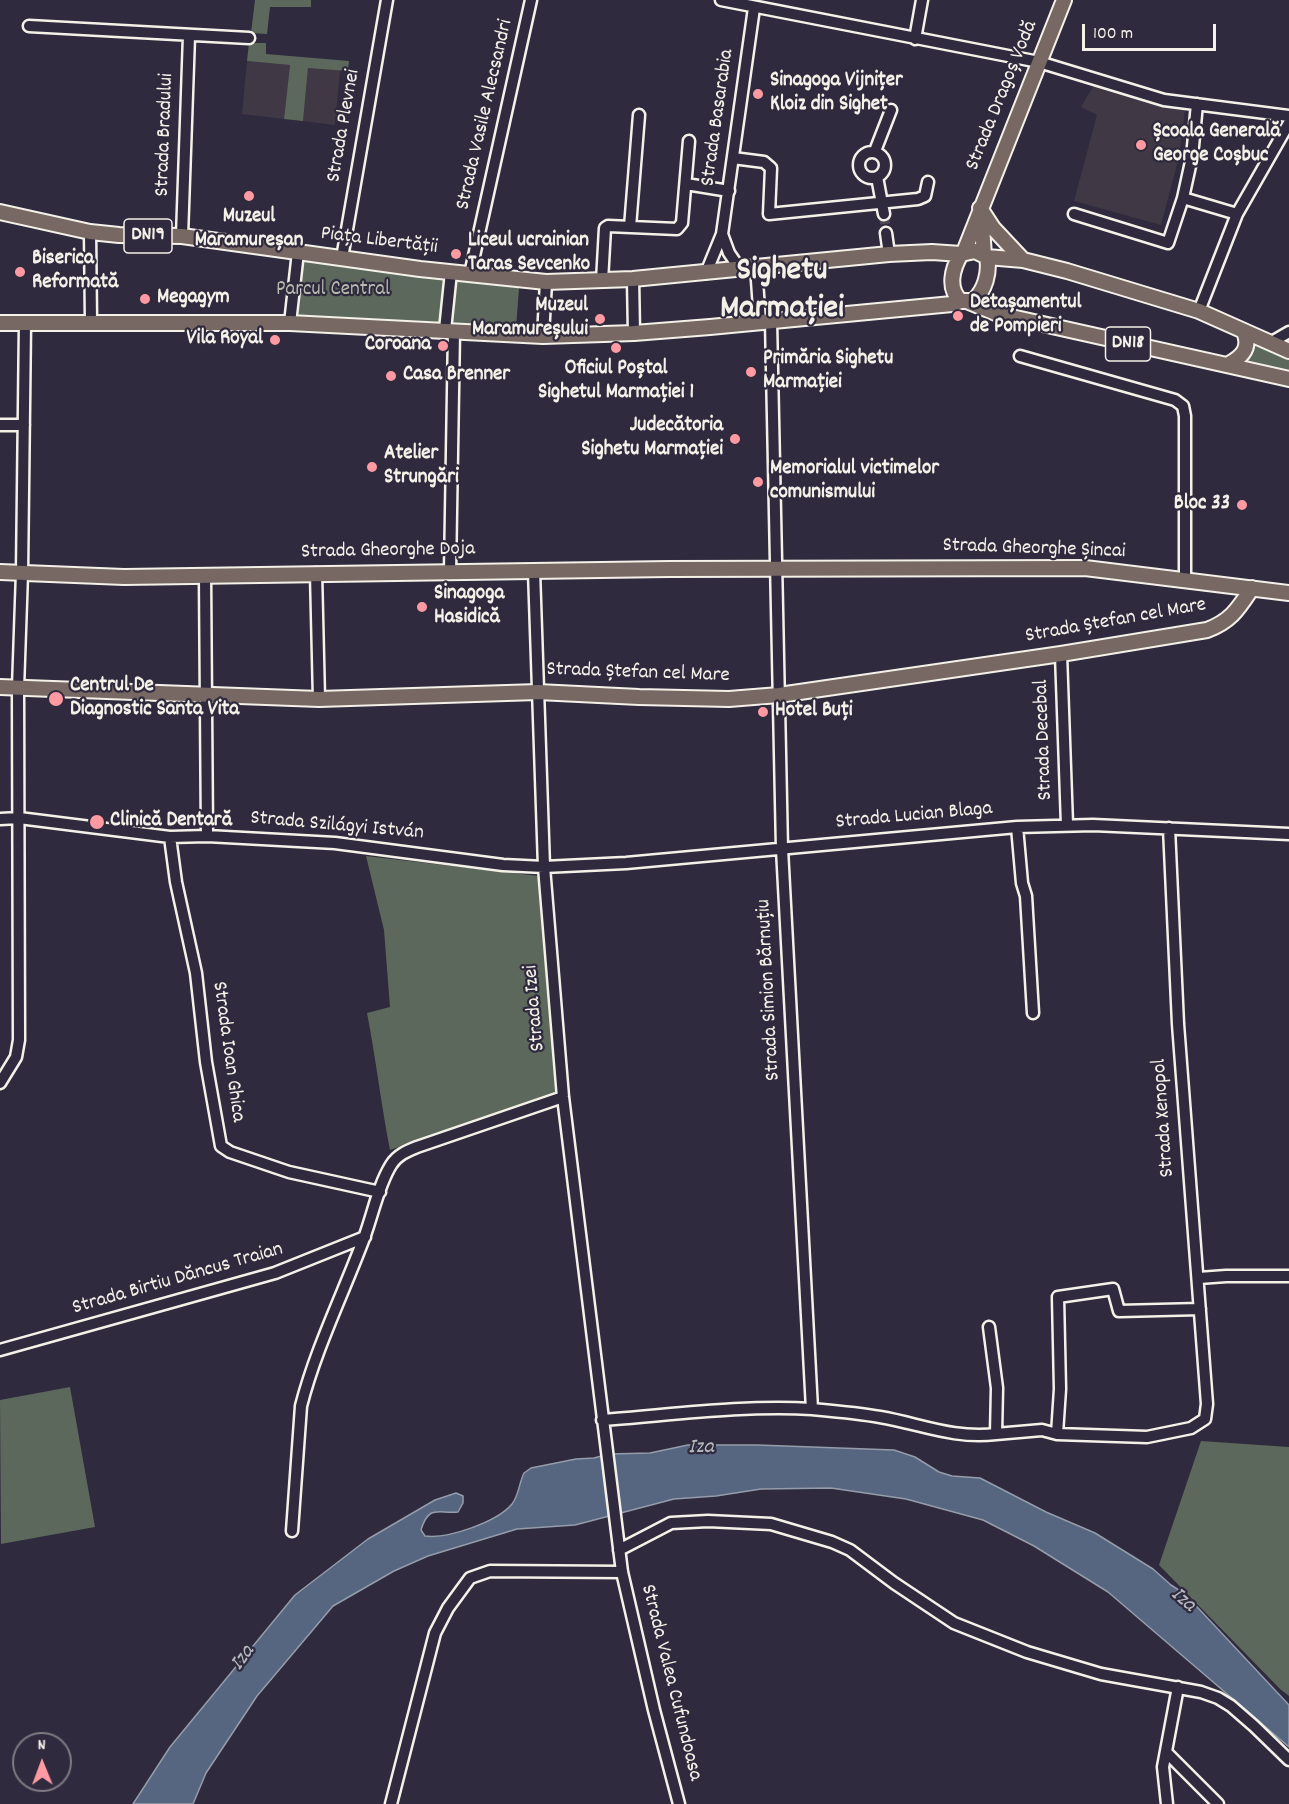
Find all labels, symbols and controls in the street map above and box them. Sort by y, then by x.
scale bar [1085,12,1218,50]
street label: Strada Vasile Alecsandri [452,17,520,213]
street label: Strada Dragoș Vodă [961,17,1045,175]
text: 100 m [1093,22,1133,47]
street label: Strada Basarabia [697,48,741,188]
street label: Strada Plevnei [323,67,367,185]
place label: Sinagoga Vijnițer Kloiz din Sighet [770,69,903,119]
street label: Strada Bradului [151,73,181,197]
marker: Sinagoga Vijnițer Kloiz din Sighet [751,87,765,101]
place label: Școala Generală George Coșbuc [1153,120,1281,170]
marker: Școala Generală George Coșbuc [1134,138,1148,152]
marker: Muzeul Maramureșan [242,189,256,203]
place label: Muzeul Maramureșan [195,205,303,255]
road number: DN19 [124,219,172,253]
street label: Piața Libertății [319,222,439,262]
place label: Liceul ucrainian Taras Sevcenko [468,229,590,279]
place label: Biserica Reformată [32,247,118,297]
marker: Liceul ucrainian Taras Sevcenko [449,247,463,261]
district label: Sighetu Marmației [720,253,844,331]
marker: Biserica Reformată [13,265,27,279]
park label: Parcul Central [276,278,390,304]
place label: Megagym [157,286,230,312]
place label: Detașamentul de Pompieri [970,291,1082,341]
marker: Megagym [138,292,152,306]
place label: Muzeul Maramureșului [472,294,588,344]
marker: Detașamentul de Pompieri [951,309,965,323]
marker: Muzeul Maramureșului [593,312,607,326]
place label: Vila Royal [186,327,263,353]
road number: DN18 [1106,327,1150,361]
marker: Vila Royal [268,333,282,347]
place label: Coroana [365,333,431,359]
marker: Coroana [436,339,450,353]
marker: Oficiul Poștal Sighetul Marmației 1 [609,341,623,355]
place label: Primăria Sighetu Marmației [763,347,893,397]
place label: Oficiul Poștal Sighetul Marmației 1 [538,357,694,407]
place label: Casa Brenner [403,363,510,389]
marker: Primăria Sighetu Marmației [744,365,758,379]
marker: Casa Brenner [384,369,398,383]
place label: Judecătoria Sighetu Marmației [581,414,723,464]
marker: Judecătoria Sighetu Marmației [728,432,742,446]
place label: Atelier Strungări [384,442,459,492]
place label: Memorialul victimelor comunismului [770,457,939,507]
marker: Atelier Strungări [365,460,379,474]
marker: Memorialul victimelor comunismului [751,475,765,489]
place label: Bloc 33 [1174,492,1230,518]
marker: Bloc 33 [1235,498,1249,512]
street label: Strada Gheorghe Șincai [942,534,1126,566]
street label: Strada Gheorghe Doja [301,538,475,566]
place label: Sinagoga Hasidică [434,582,504,632]
street label: Strada Ștefan cel Mare [1024,594,1208,650]
marker: Sinagoga Hasidică [415,600,429,614]
street label: Strada Ștefan cel Mare [546,658,730,690]
place label: Centrul De Diagnostic Santa Vita [70,674,239,724]
street label: Strada Decebal [1030,679,1060,801]
marker: Centrul De Diagnostic Santa Vita [47,690,65,708]
place label: Hotel Buți [775,699,852,725]
marker: Hotel Buți [756,705,770,719]
street label: Strada Lucian Blaga [835,798,993,836]
street label: Strada Szilágyi István [249,807,425,847]
place label: Clinică Dentară [110,809,232,835]
marker: Clinică Dentară [88,813,106,831]
street label: Strada Simion Bărnuțiu [753,898,787,1082]
street label: Strada Izei [520,964,552,1052]
street label: Strada Ioan Ghica [205,980,249,1124]
street label: Strada Xenopol [1148,1058,1182,1178]
street label: Strada Birtiu Dăncus Traian [70,1238,286,1322]
water label: Iza [688,1436,714,1462]
street label: Strada Valea Cufundoasa [633,1582,707,1784]
water label: Iza [1164,1583,1200,1619]
water label: Iza [226,1641,262,1677]
north arrow [12,1732,72,1792]
text: N [38,1734,46,1757]

